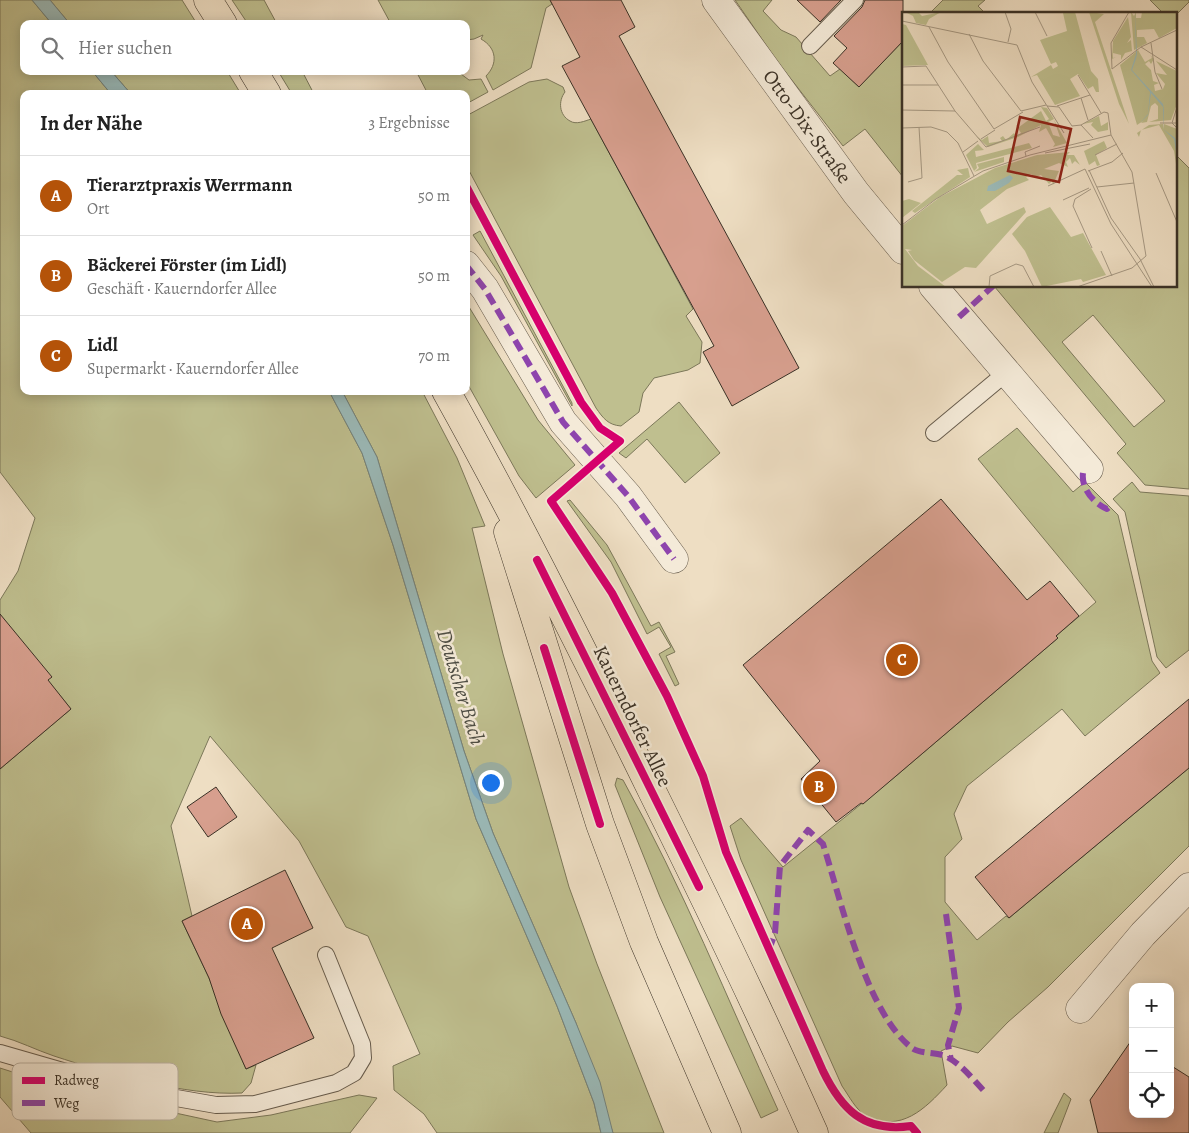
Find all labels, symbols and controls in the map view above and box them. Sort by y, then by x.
inset map [902,12,1176,288]
search box [20,20,470,75]
icon: search [38,34,66,62]
text: Hier suchen [78,35,172,61]
street label: Otto-Dix-Straße [757,64,858,189]
text: In der Nähe [40,109,142,137]
text: 3 Ergebnisse [368,112,450,134]
text: Tierarztpraxis Werrmann [87,172,292,198]
text: A [51,185,61,207]
text: 50 m [418,185,450,207]
text: Ort [87,198,109,220]
text: Bäckerei Förster (im Lidl) [87,252,287,278]
text: B [51,265,61,287]
text: 50 m [418,265,450,287]
text: Geschäft · Kauerndorfer Allee [87,278,277,300]
text: Lidl [87,332,118,358]
text: C [51,345,61,367]
text: 70 m [418,345,450,367]
text: Supermarkt · Kauerndorfer Allee [87,358,299,380]
water label: Deutscher Bach [430,626,492,748]
street label: Kauerndorfer Allee [587,641,679,791]
pin: C [886,641,918,679]
pin: B [803,768,835,806]
your location [478,770,504,796]
pin: A [231,905,263,943]
map controls [1129,983,1174,1118]
button: + [1129,983,1174,1028]
button: − [1129,1028,1174,1073]
legend [12,1063,178,1120]
text: Radweg [54,1071,99,1090]
button: locate [1129,1073,1174,1118]
text: Weg [53,1094,79,1113]

